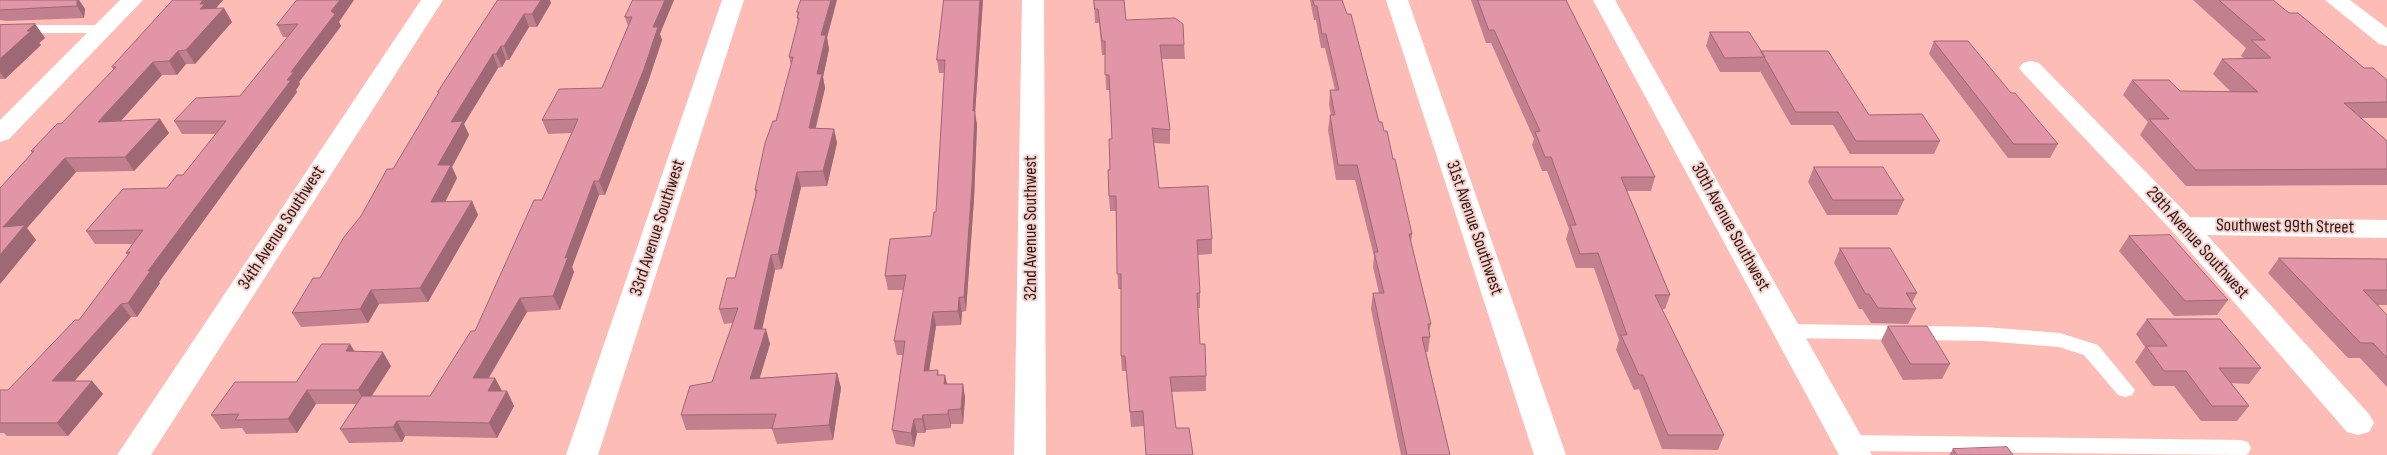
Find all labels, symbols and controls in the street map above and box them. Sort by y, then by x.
street label: 32nd Avenue Southwest [1020,155,1042,301]
street label: 33rd Avenue Southwest [626,157,690,299]
street label: 31st Avenue Southwest [1441,158,1507,298]
street label: 30th Avenue Southwest [1686,159,1774,295]
street label: 34th Avenue Southwest [234,162,330,294]
street label: 29th Avenue Southwest [2141,182,2253,304]
street label: Southwest 99th Street [2216,215,2354,239]

